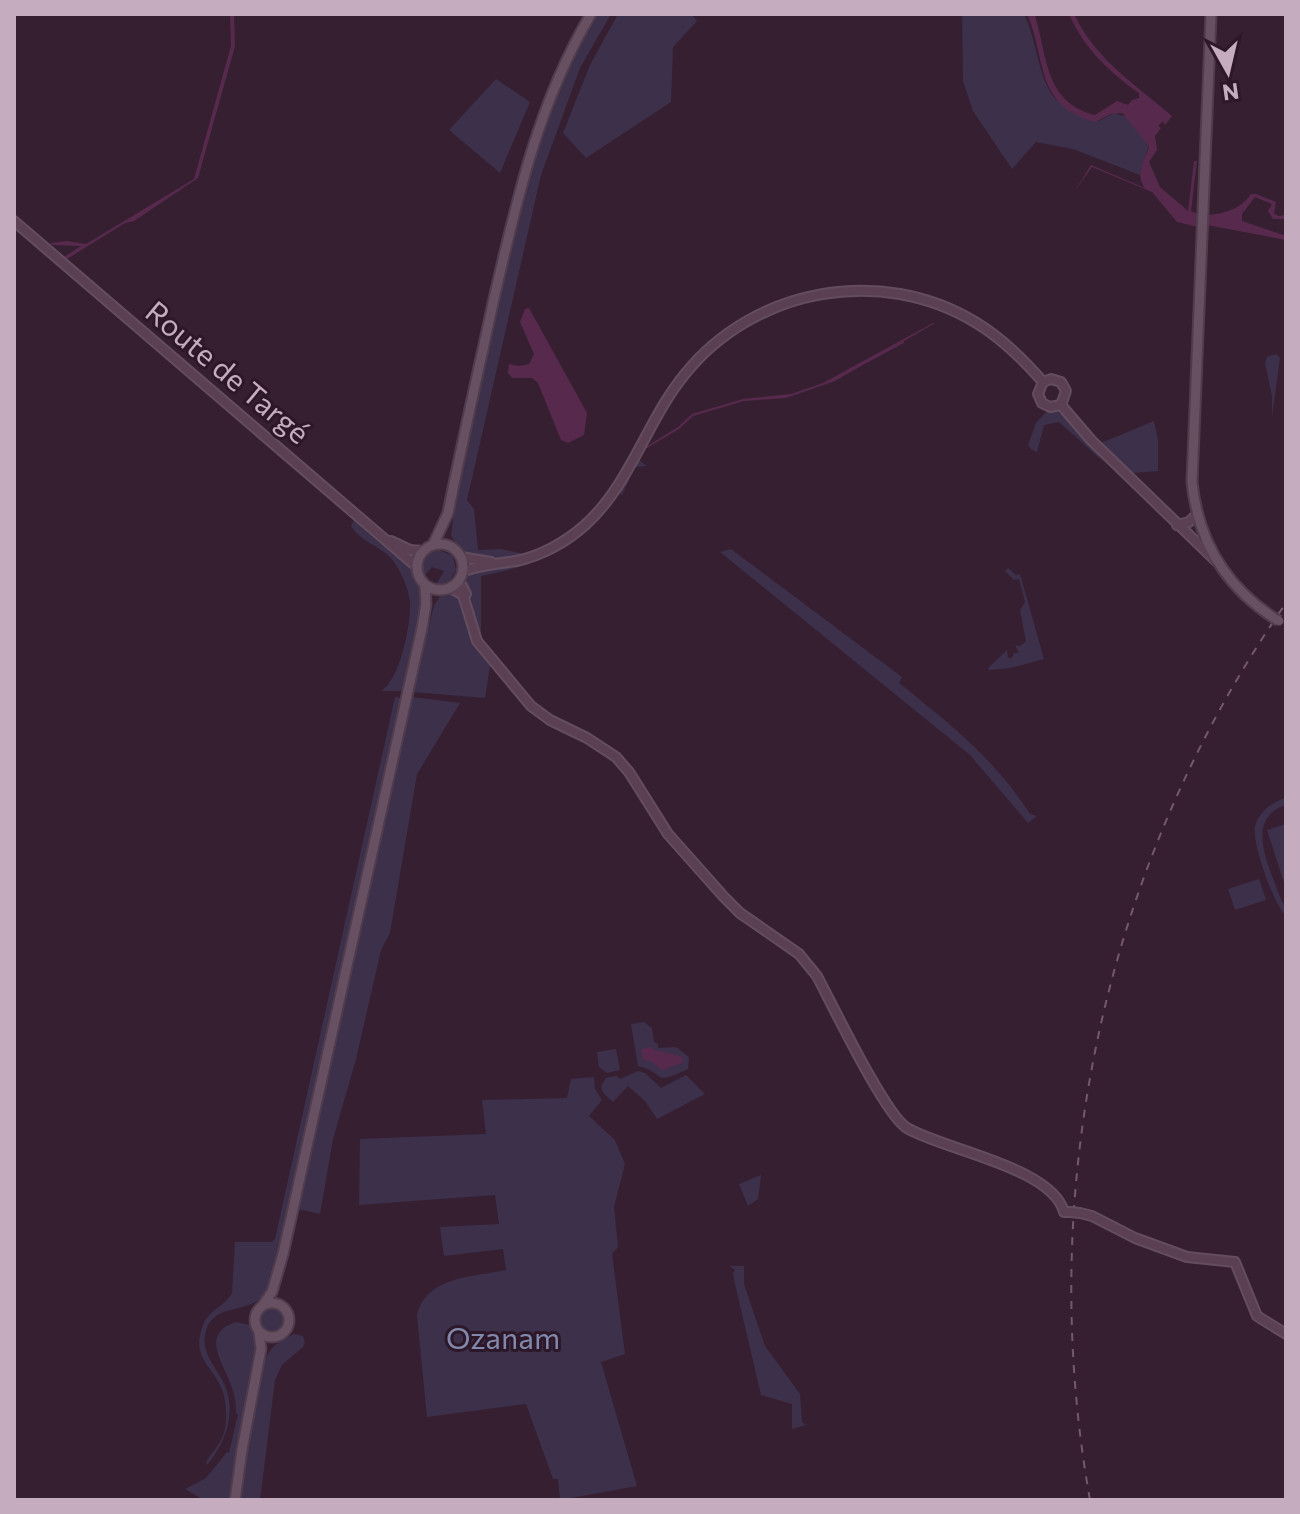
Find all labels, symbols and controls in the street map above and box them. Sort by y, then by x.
north arrow [1188,32,1268,112]
text: N [1221,78,1241,107]
street label: Route de Targé [139,292,318,450]
park label: Ozanam [446,1318,560,1355]

